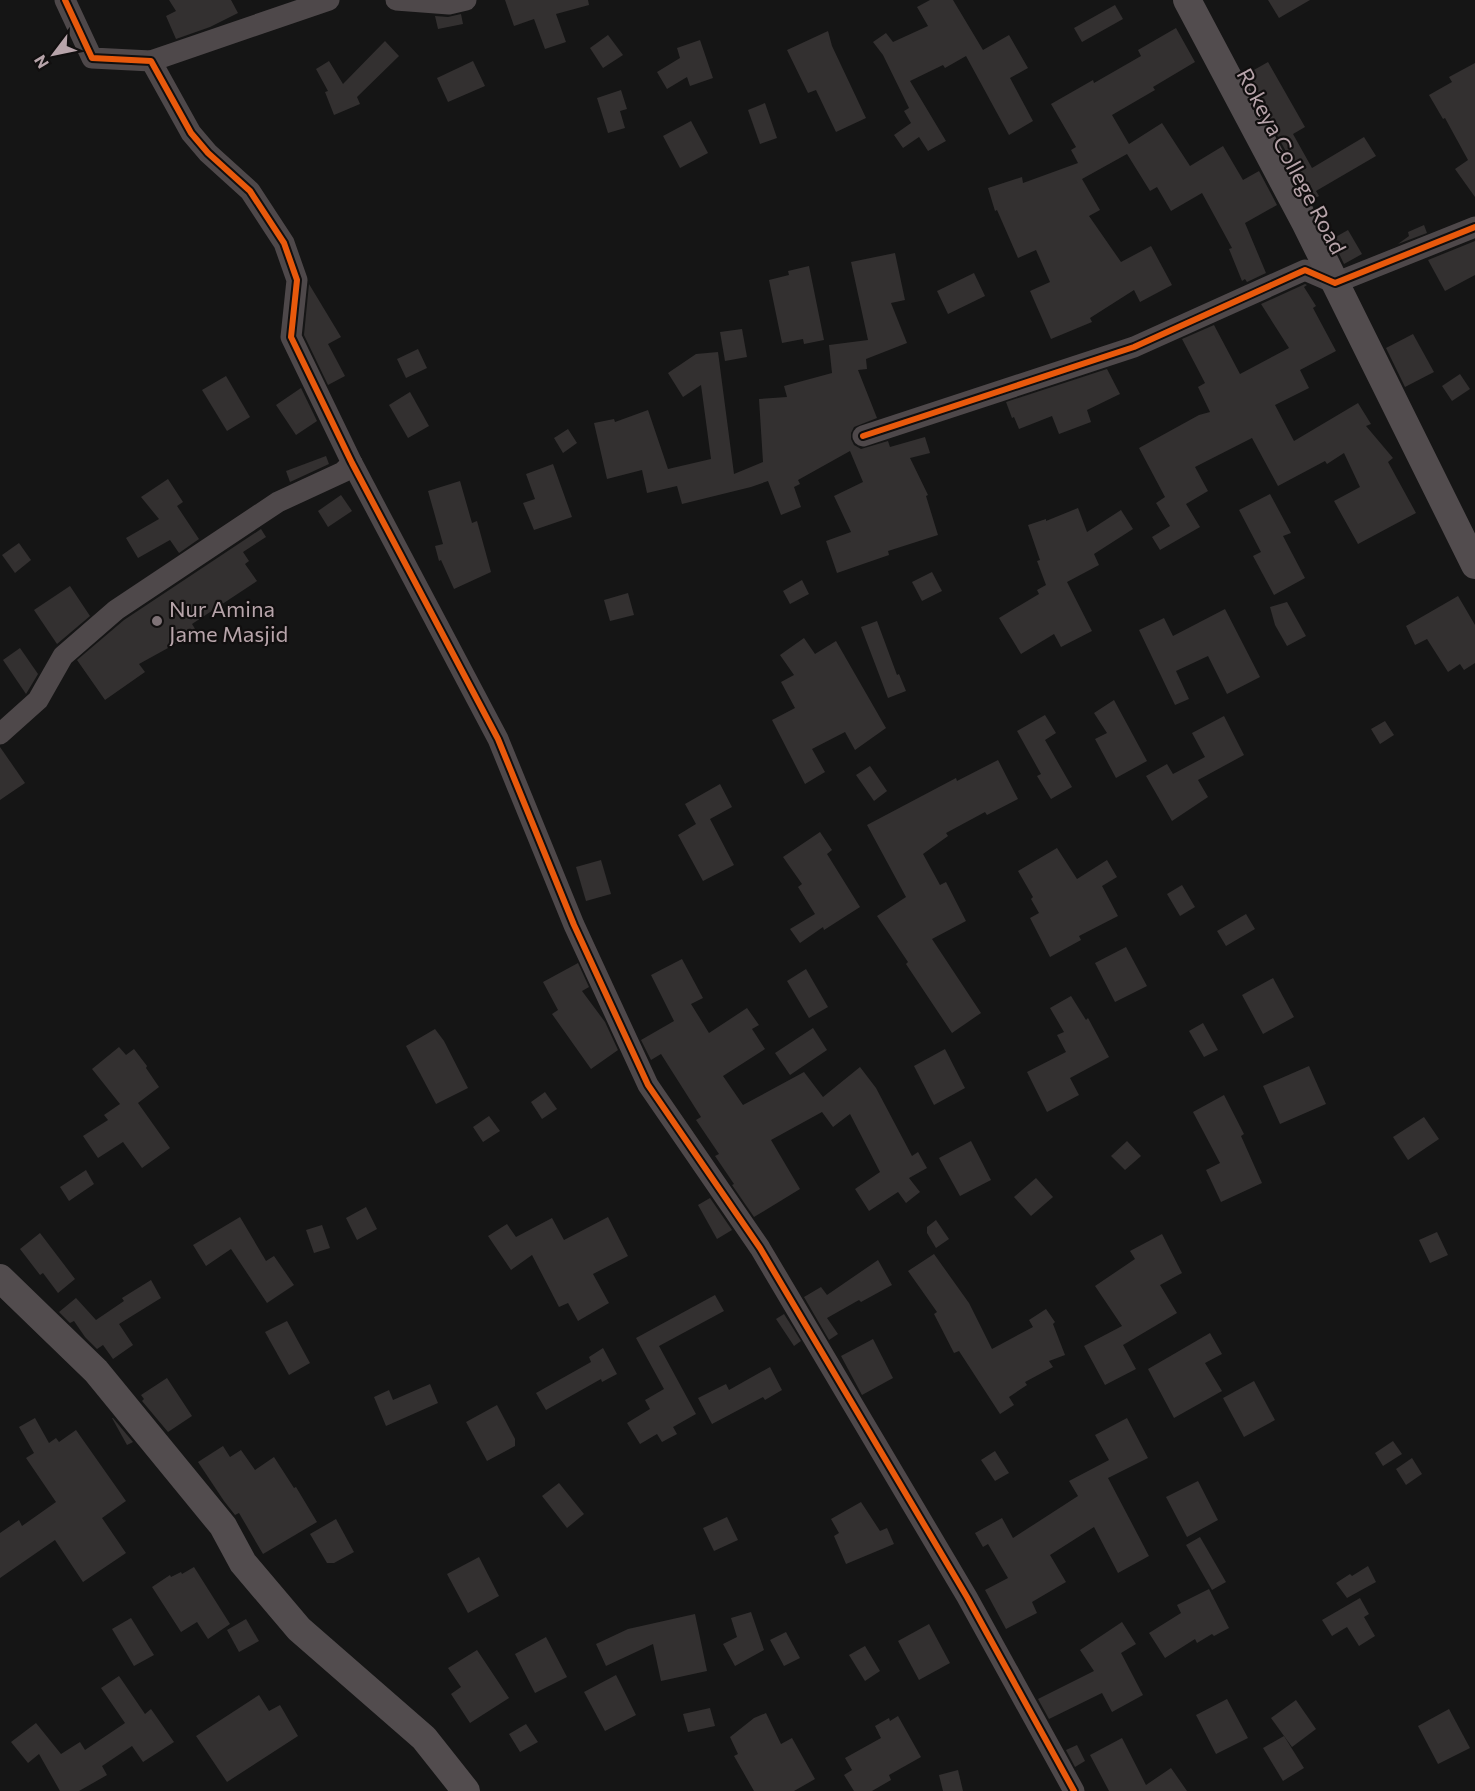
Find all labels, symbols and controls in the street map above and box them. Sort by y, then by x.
north arrow [24,24,84,84]
text: N [30,52,52,72]
street label: Rokeya College Road [1232,63,1352,259]
place label: Nur Amina Jame Masjid [169,595,288,647]
marker: Nur Amina Jame Masjid [150,614,164,628]

